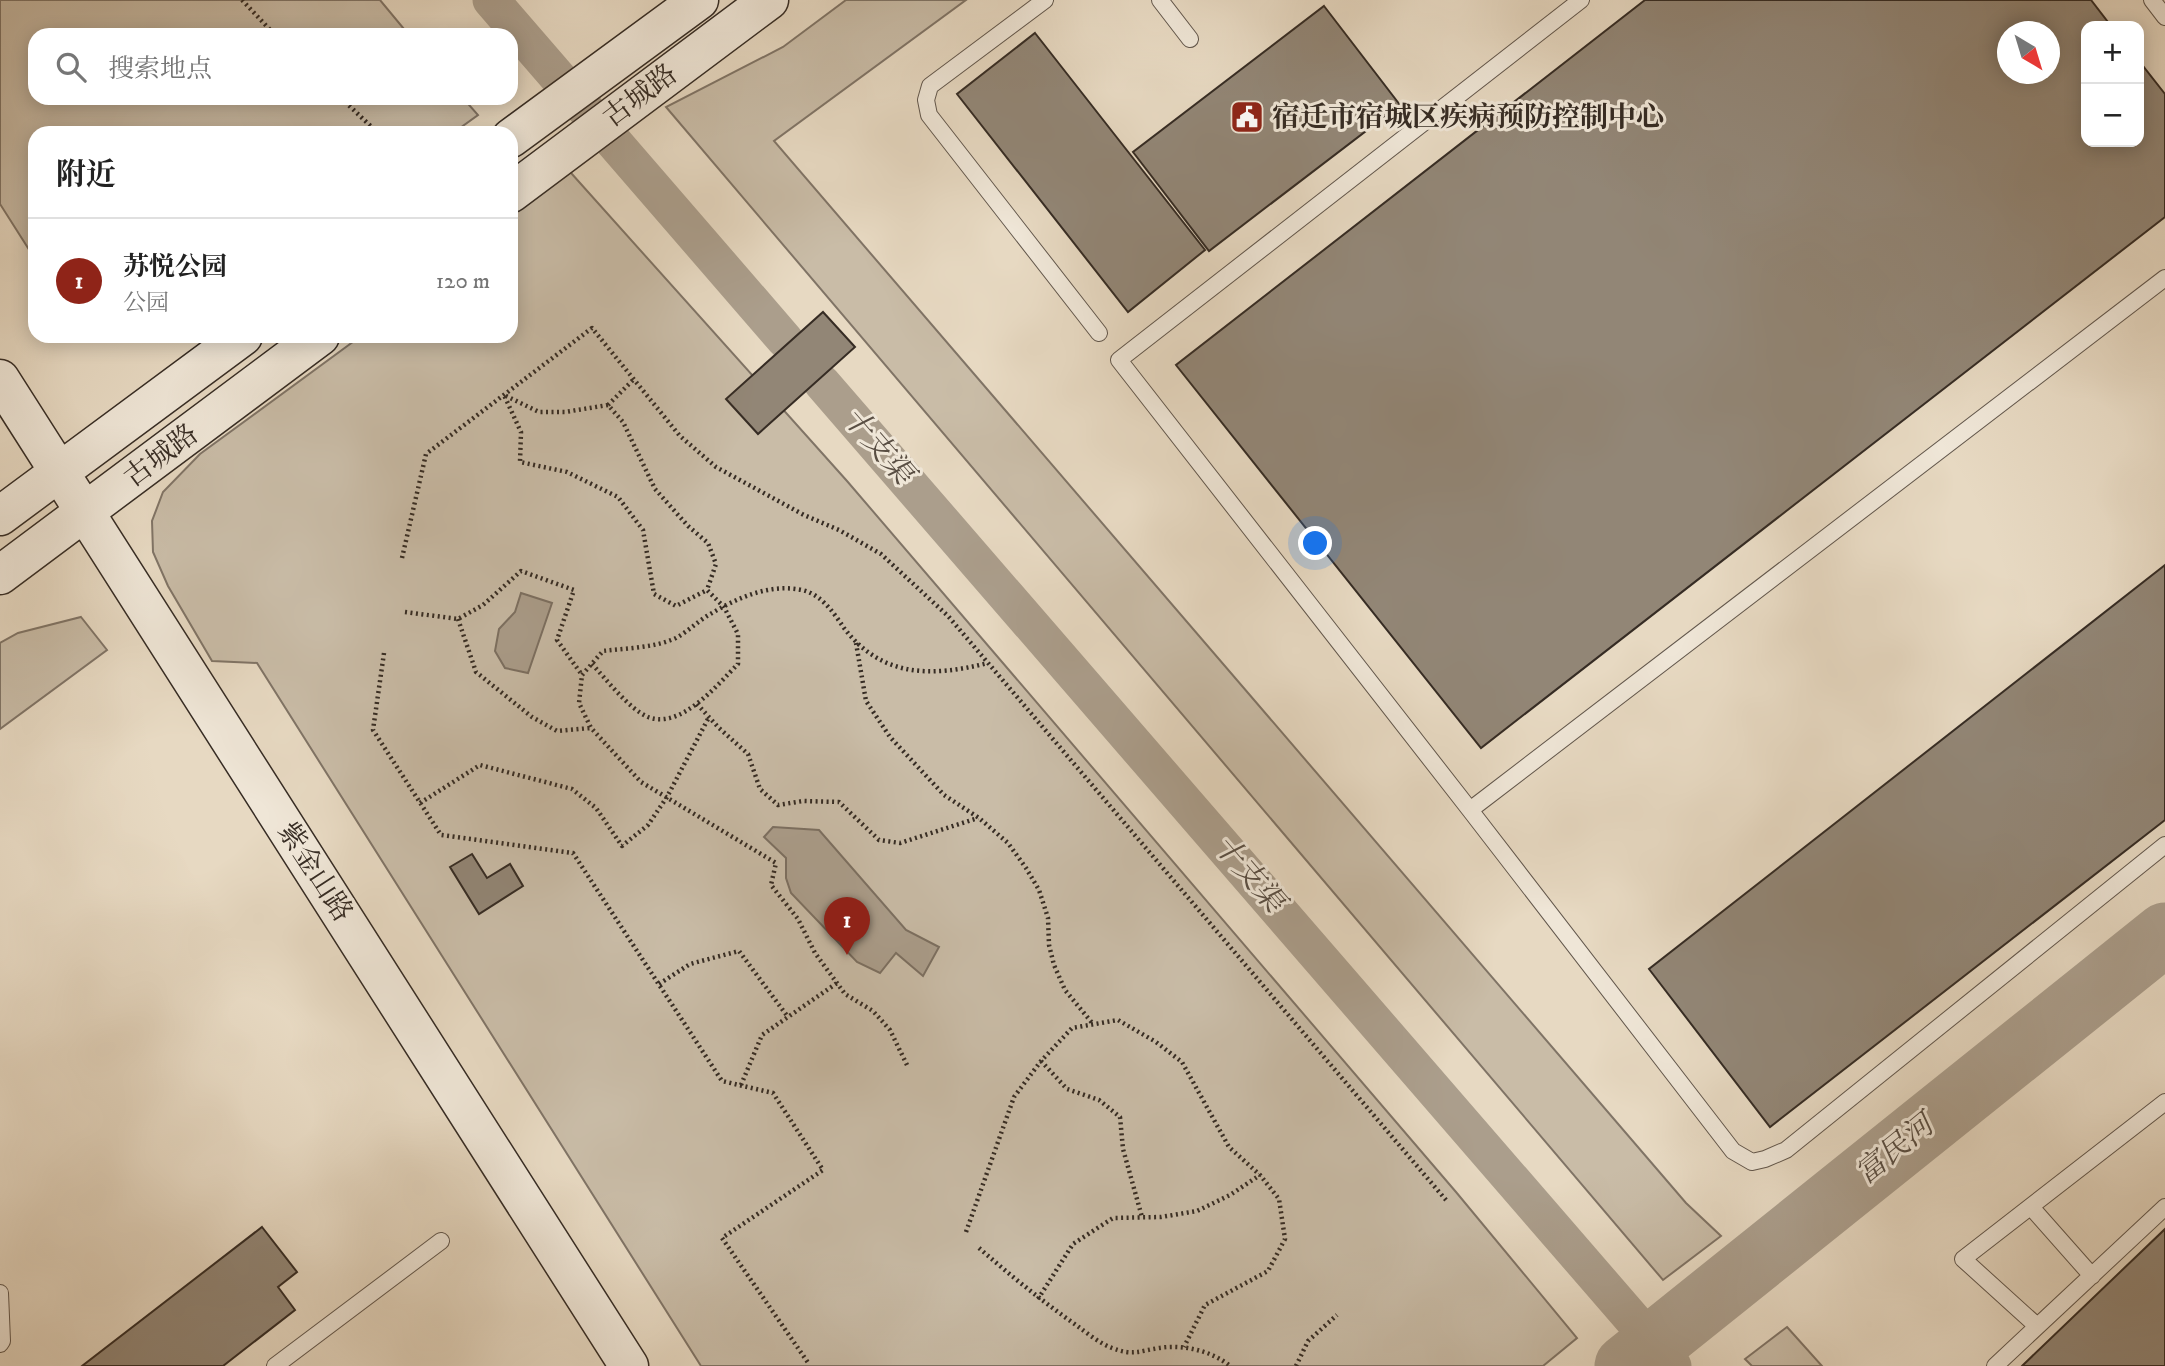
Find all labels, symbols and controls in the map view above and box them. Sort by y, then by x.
north arrow [1997,21,2060,84]
map controls [2081,21,2144,147]
button: + [2081,21,2144,84]
search box [28,28,518,105]
icon: search [52,48,90,86]
text: 搜索地点 [108,53,212,86]
street label: 古城路 [596,57,684,135]
button: − [2081,84,2144,147]
public building icon: 宿迁市宿城区疾病预防控制中心 [1228,98,1266,136]
place label: 宿迁市宿城区疾病预防控制中心 [1272,100,1664,135]
text: 附近 [56,157,116,194]
text: 苏悦公园 [123,251,227,284]
text: 1 [75,267,83,296]
text: 120 m [436,267,490,296]
text: 公园 [123,289,169,318]
water label: 十支渠 [834,400,923,495]
street label: 古城路 [117,417,205,495]
your location [1298,526,1332,560]
street label: 紫金山路 [270,815,360,929]
water label: 十支渠 [1205,828,1294,923]
pin: 1 [824,897,870,955]
water label: 富民河 [1848,1104,1945,1193]

